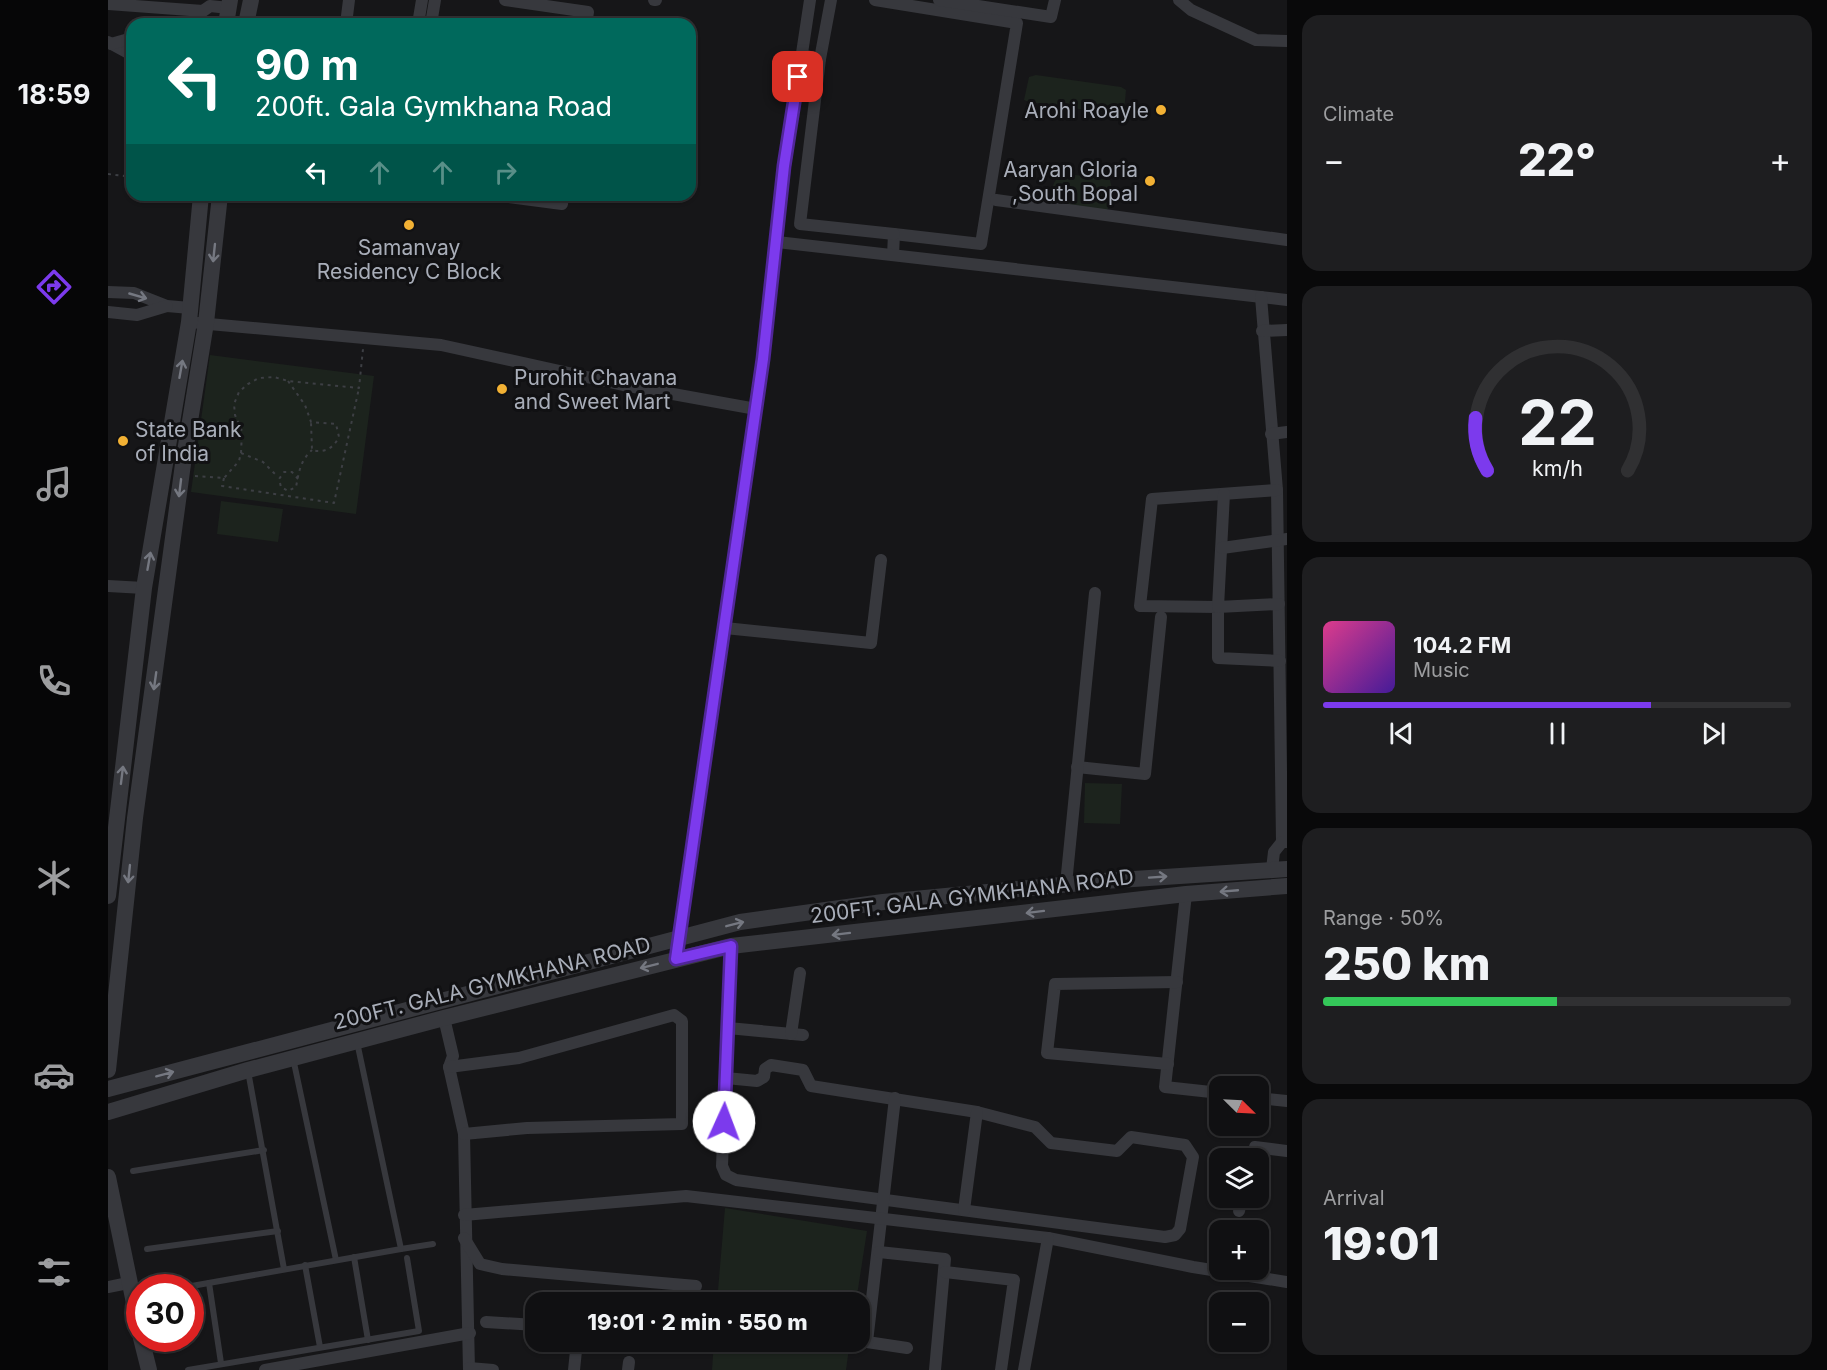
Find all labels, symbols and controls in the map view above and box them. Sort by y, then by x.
text: 90 m [255,39,359,90]
icon: left [156,42,234,120]
pin [772,51,823,102]
icon: arrive [781,60,814,93]
text: 18:59 [17,78,91,111]
text: 200ft. Gala Gymkhana Road [255,90,612,123]
place label: Arohi Roayle [1024,98,1149,123]
text: Climate [1323,102,1394,126]
marker: Arohi Roayle [1154,103,1168,117]
text: 22° [1518,132,1596,187]
text: − [1323,140,1345,180]
text: + [1769,140,1791,180]
icon: left [300,156,333,189]
icon: ahead [363,156,396,189]
icon: ahead [426,156,459,189]
icon: right [489,156,522,189]
place label: Aaryan Gloria ,South Bopal [1003,157,1138,206]
marker: Aaryan Gloria ,South Bopal [1143,174,1157,188]
marker: Samanvay Residency C Block [402,218,416,232]
place label: Samanvay Residency C Block [317,235,502,284]
one-way arrow [208,243,219,263]
icon: directions [33,266,75,308]
one-way arrow [128,290,147,302]
one-way arrow [176,359,187,379]
place label: Purohit Chavana and Sweet Mart [514,365,677,414]
marker: Purohit Chavana and Sweet Mart [495,382,509,396]
text: 22 [1518,385,1596,460]
place label: State Bank of India [135,417,242,466]
marker: State Bank of India [116,434,130,448]
text: km/h [1532,455,1582,481]
icon: music [33,463,75,505]
one-way arrow [175,477,186,497]
one-way arrow [143,552,154,571]
text: 104.2 FM [1413,632,1511,658]
text: Music [1413,658,1470,682]
icon: phone [33,660,75,702]
one-way arrow [150,671,161,690]
icon: previous [1385,717,1418,750]
icon: pause [1541,717,1574,750]
icon: next [1697,717,1730,750]
one-way arrow [117,766,128,786]
icon: climate [33,857,75,899]
one-way arrow [123,864,134,884]
street label: 200FT. GALA GYMKHANA ROAD [809,864,1135,928]
one-way arrow [1147,871,1167,882]
one-way arrow [1219,886,1239,897]
one-way arrow [1025,906,1045,917]
text: Range · 50% [1323,906,1444,930]
one-way arrow [725,918,744,930]
one-way arrow [832,929,852,940]
street label: 200FT. GALA GYMKHANA ROAD [331,931,653,1035]
text: 250 km [1323,936,1490,991]
one-way arrow [640,960,659,972]
icon: car [33,1054,75,1096]
one-way arrow [155,1068,174,1079]
north arrow [1209,1076,1269,1136]
map controls [1209,1076,1269,1352]
position arrow [692,1090,756,1154]
button: layers [1209,1148,1269,1208]
text: Arrival [1323,1186,1385,1210]
text: 19:01 [1323,1216,1440,1271]
button: + [1209,1220,1269,1280]
icon: filters [33,1251,75,1293]
speed limit sign: 30 [126,1274,204,1352]
button: − [1209,1292,1269,1352]
text: 19:01 · 2 min · 550 m [587,1309,808,1335]

